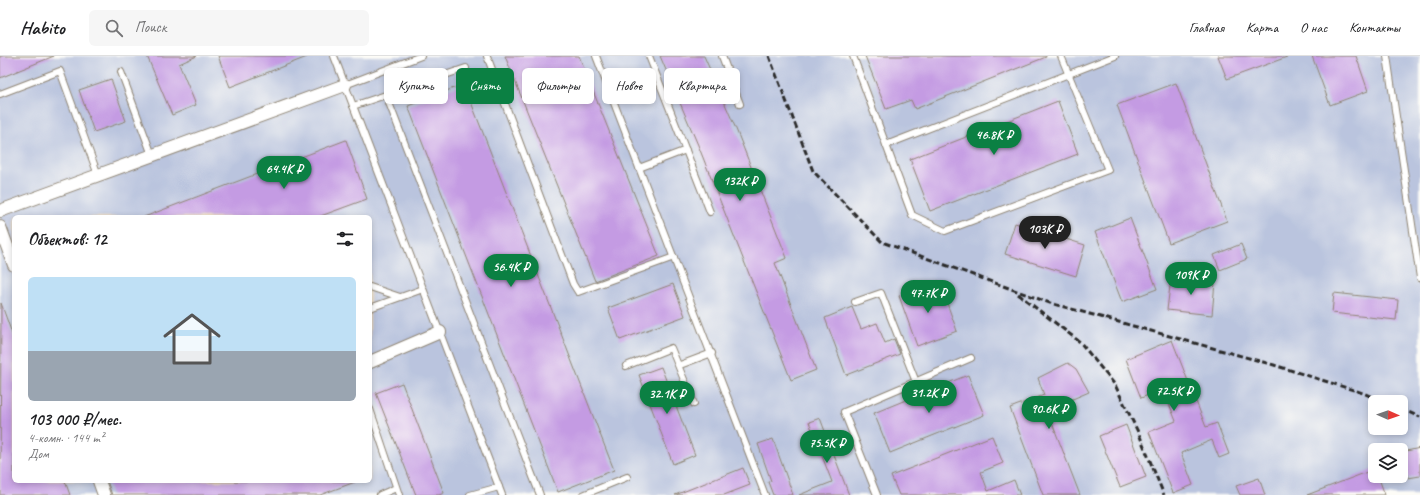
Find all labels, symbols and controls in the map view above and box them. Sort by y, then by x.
search box [89,10,369,46]
text: Habito [20,16,65,40]
icon: search [103,17,125,39]
text: Поиск [135,18,166,37]
text: Главная [1189,19,1224,36]
text: Карта [1246,19,1278,36]
text: О нас [1300,19,1327,36]
text: Контакты [1349,19,1400,36]
chip: Купить [384,68,448,104]
chip: Снять [456,68,514,104]
chip: Фильтры [522,68,594,104]
chip: Новое [602,68,656,104]
chip: Квартира [664,68,740,104]
pin: 46.8K ₽ [957,122,1031,156]
text: 46.8K ₽ [976,127,1012,143]
pin: 64.4K ₽ [247,156,321,190]
text: 64.4K ₽ [266,161,302,177]
pin: 132K ₽ [707,168,773,202]
text: 132K ₽ [723,173,757,189]
pin: 103K ₽ [1012,216,1078,250]
text: 103K ₽ [1028,221,1062,237]
icon: filters [334,228,356,250]
text: Объектов: 12 [28,229,107,250]
pin: 56.4K ₽ [474,254,548,288]
text: 56.4K ₽ [493,259,529,275]
pin: 109K ₽ [1158,262,1224,296]
text: 109K ₽ [1174,267,1208,283]
pin: 47.7K ₽ [891,280,965,314]
text: 47.7K ₽ [910,285,946,301]
icon: home [156,303,228,375]
pin: 72.5K ₽ [1137,378,1211,412]
pin: 31.2K ₽ [892,380,966,414]
pin: 32.1K ₽ [630,381,704,415]
text: 72.5K ₽ [1156,383,1192,399]
text: 31.2K ₽ [911,385,947,401]
text: 32.1K ₽ [649,386,685,402]
north arrow [1368,395,1408,435]
map controls [1368,395,1408,483]
pin: 90.6K ₽ [1012,396,1086,430]
text: 90.6K ₽ [1031,401,1067,417]
text: 103 000 ₽/мес. [28,409,121,430]
text: 4-комн. · 144 m² [28,430,104,446]
pin: 75.5K ₽ [790,430,864,464]
text: 75.5K ₽ [809,435,845,451]
button: layers [1368,443,1408,483]
text: Дом [28,446,49,462]

